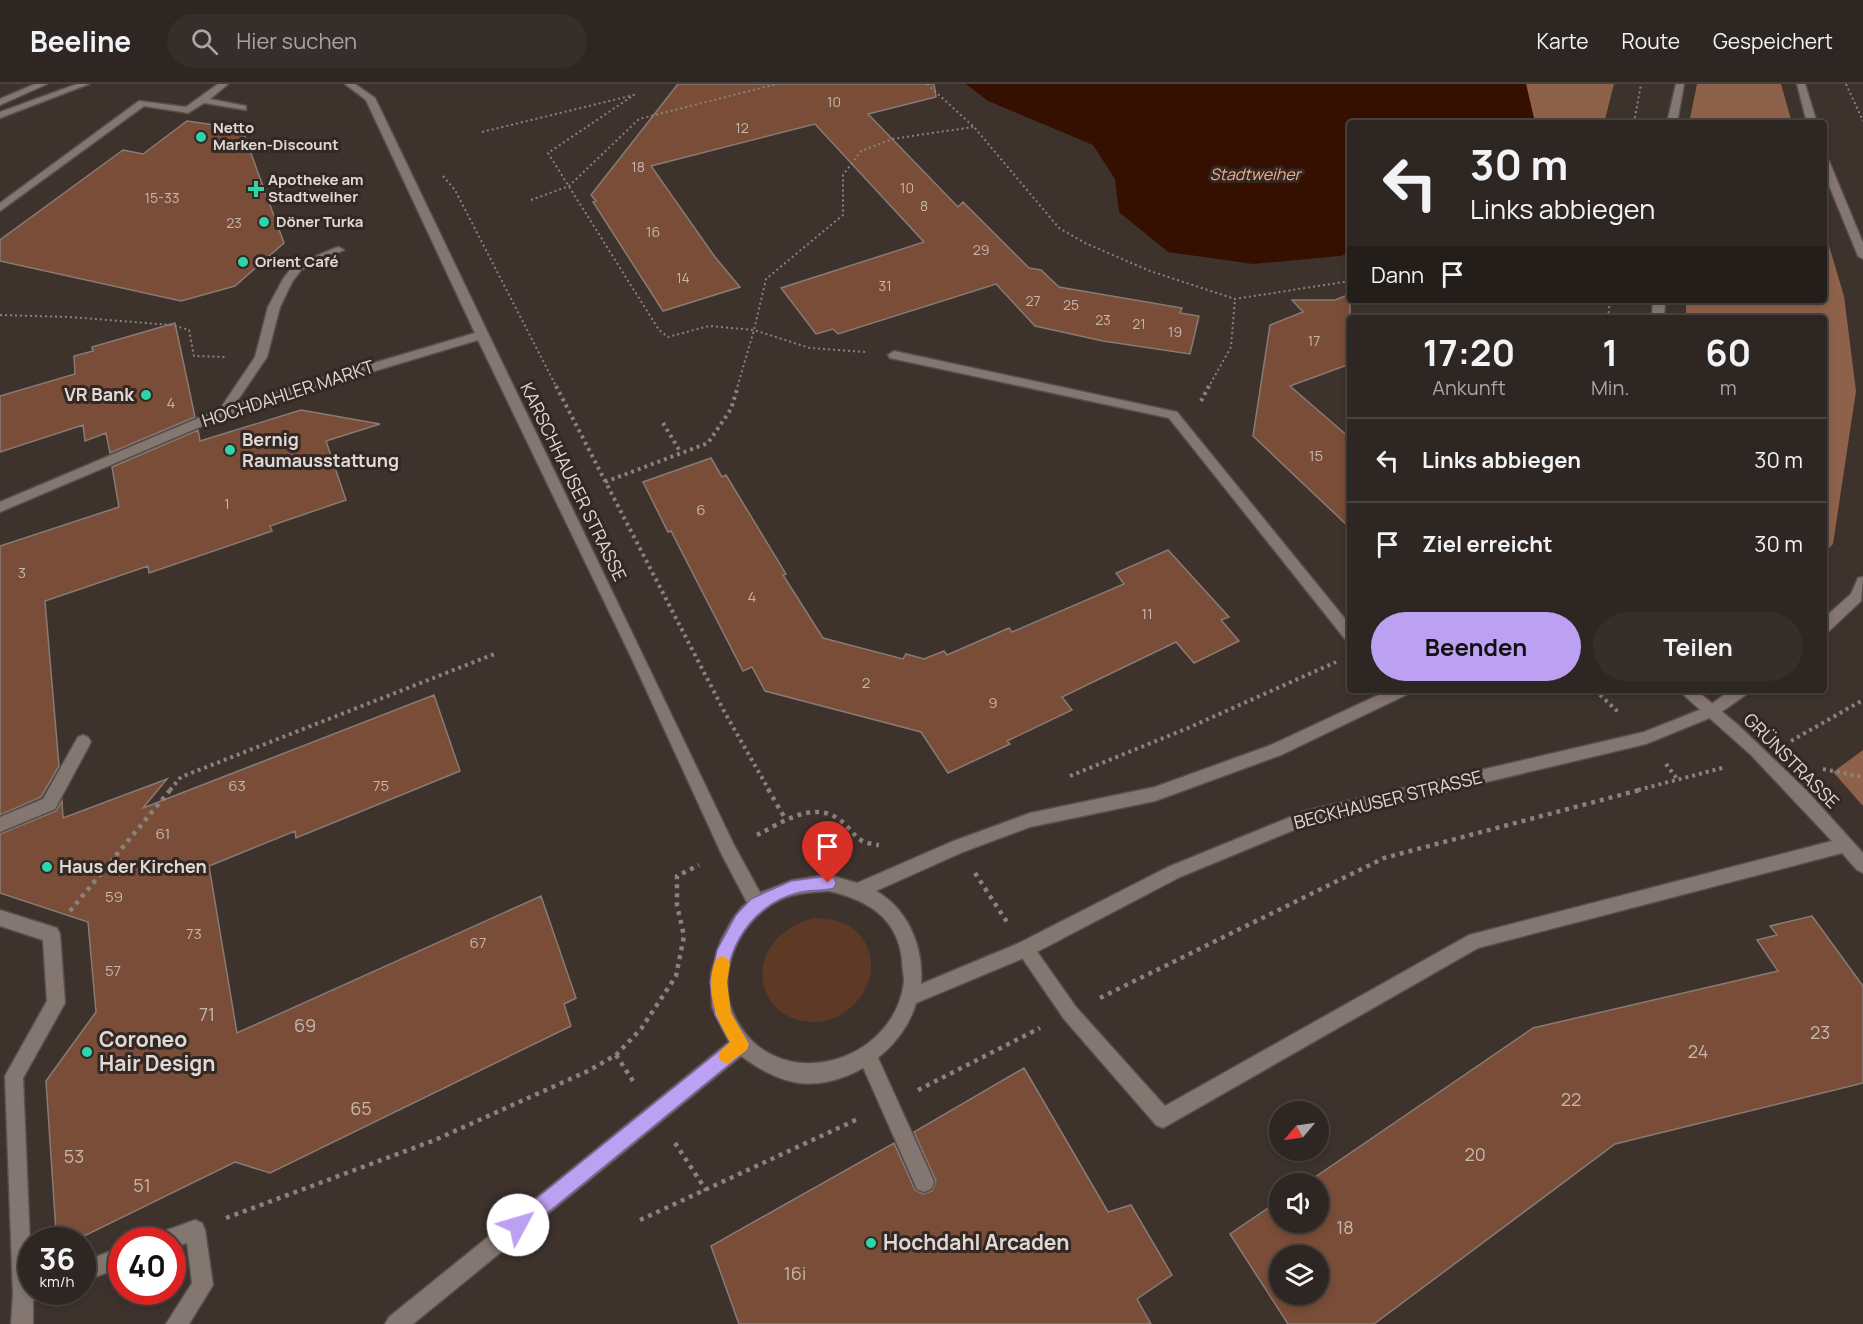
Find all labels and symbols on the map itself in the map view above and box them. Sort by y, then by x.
house number: 10 [827,92,841,111]
place label: Netto Marken-Discount [213,117,339,155]
house number: 12 [735,118,749,137]
marker: Netto Marken-Discount [194,130,208,144]
house number: 18 [631,157,645,176]
water label: Stadtweiher [1210,163,1303,185]
place label: Apotheke am Stadtweiher [268,169,364,207]
house number: 10 [900,178,914,197]
marker: Apotheke am Stadtweiher [249,182,263,196]
house number: 15-33 [145,188,179,207]
house number: 8 [920,196,928,215]
place label: Döner Turka [276,211,363,232]
house number: 23 [226,213,242,232]
marker: Döner Turka [257,215,271,229]
house number: 16 [646,222,660,241]
house number: 29 [973,240,989,259]
place label: Orient Café [255,251,339,272]
marker: Orient Café [236,255,250,269]
house number: 14 [676,268,690,287]
house number: 31 [878,276,892,295]
house number: 27 [1025,291,1041,310]
house number: 25 [1063,295,1079,314]
house number: 23 [1095,310,1111,329]
house number: 21 [1132,314,1146,333]
house number: 19 [1168,322,1182,341]
house number: 17 [1308,331,1320,350]
street label: HOCHDAHLER MARKT [199,354,377,432]
street label: KARSCHHAUSER STRASSE [515,378,633,585]
place label: VR Bank [64,382,135,406]
marker: VR Bank [139,388,153,402]
house number: 4 [167,392,176,413]
place label: Bernig Raumausstattung [242,427,399,472]
marker: Bernig Raumausstattung [223,443,237,457]
house number: 15 [1309,445,1323,466]
house number: 1 [224,493,230,514]
house number: 6 [696,499,706,520]
house number: 3 [18,562,26,583]
house number: 4 [748,586,757,607]
house number: 11 [1141,603,1153,624]
house number: 2 [862,672,870,693]
house number: 9 [988,692,998,713]
street label: GRÜNSTRASSE [1739,707,1845,813]
street label: BECKHAUSER STRASSE [1291,764,1484,834]
house number: 63 [228,775,246,796]
house number: 75 [373,775,389,796]
pin [802,821,853,883]
house number: 61 [156,823,170,844]
place label: Haus der Kirchen [59,854,207,878]
marker: Haus der Kirchen [40,860,54,874]
house number: 59 [105,886,123,907]
house number: 73 [186,923,202,944]
house number: 67 [470,932,486,953]
house number: 57 [105,960,121,981]
house number: 71 [199,1002,215,1026]
house number: 69 [294,1013,316,1037]
house number: 23 [1810,1020,1830,1044]
place label: Coroneo Hair Design [99,1025,215,1077]
house number: 24 [1688,1039,1708,1063]
marker: Coroneo Hair Design [80,1045,94,1059]
house number: 22 [1561,1087,1581,1111]
house number: 65 [350,1096,372,1120]
north arrow [1269,1101,1329,1161]
house number: 20 [1464,1142,1486,1166]
house number: 53 [64,1144,84,1168]
house number: 51 [133,1173,151,1197]
position arrow [486,1193,550,1257]
house number: 18 [1336,1215,1354,1239]
speed limit sign: 40 [108,1227,186,1305]
place label: Hochdahl Arcaden [883,1228,1069,1256]
marker: Hochdahl Arcaden [864,1236,878,1250]
house number: 16i [784,1261,806,1285]

